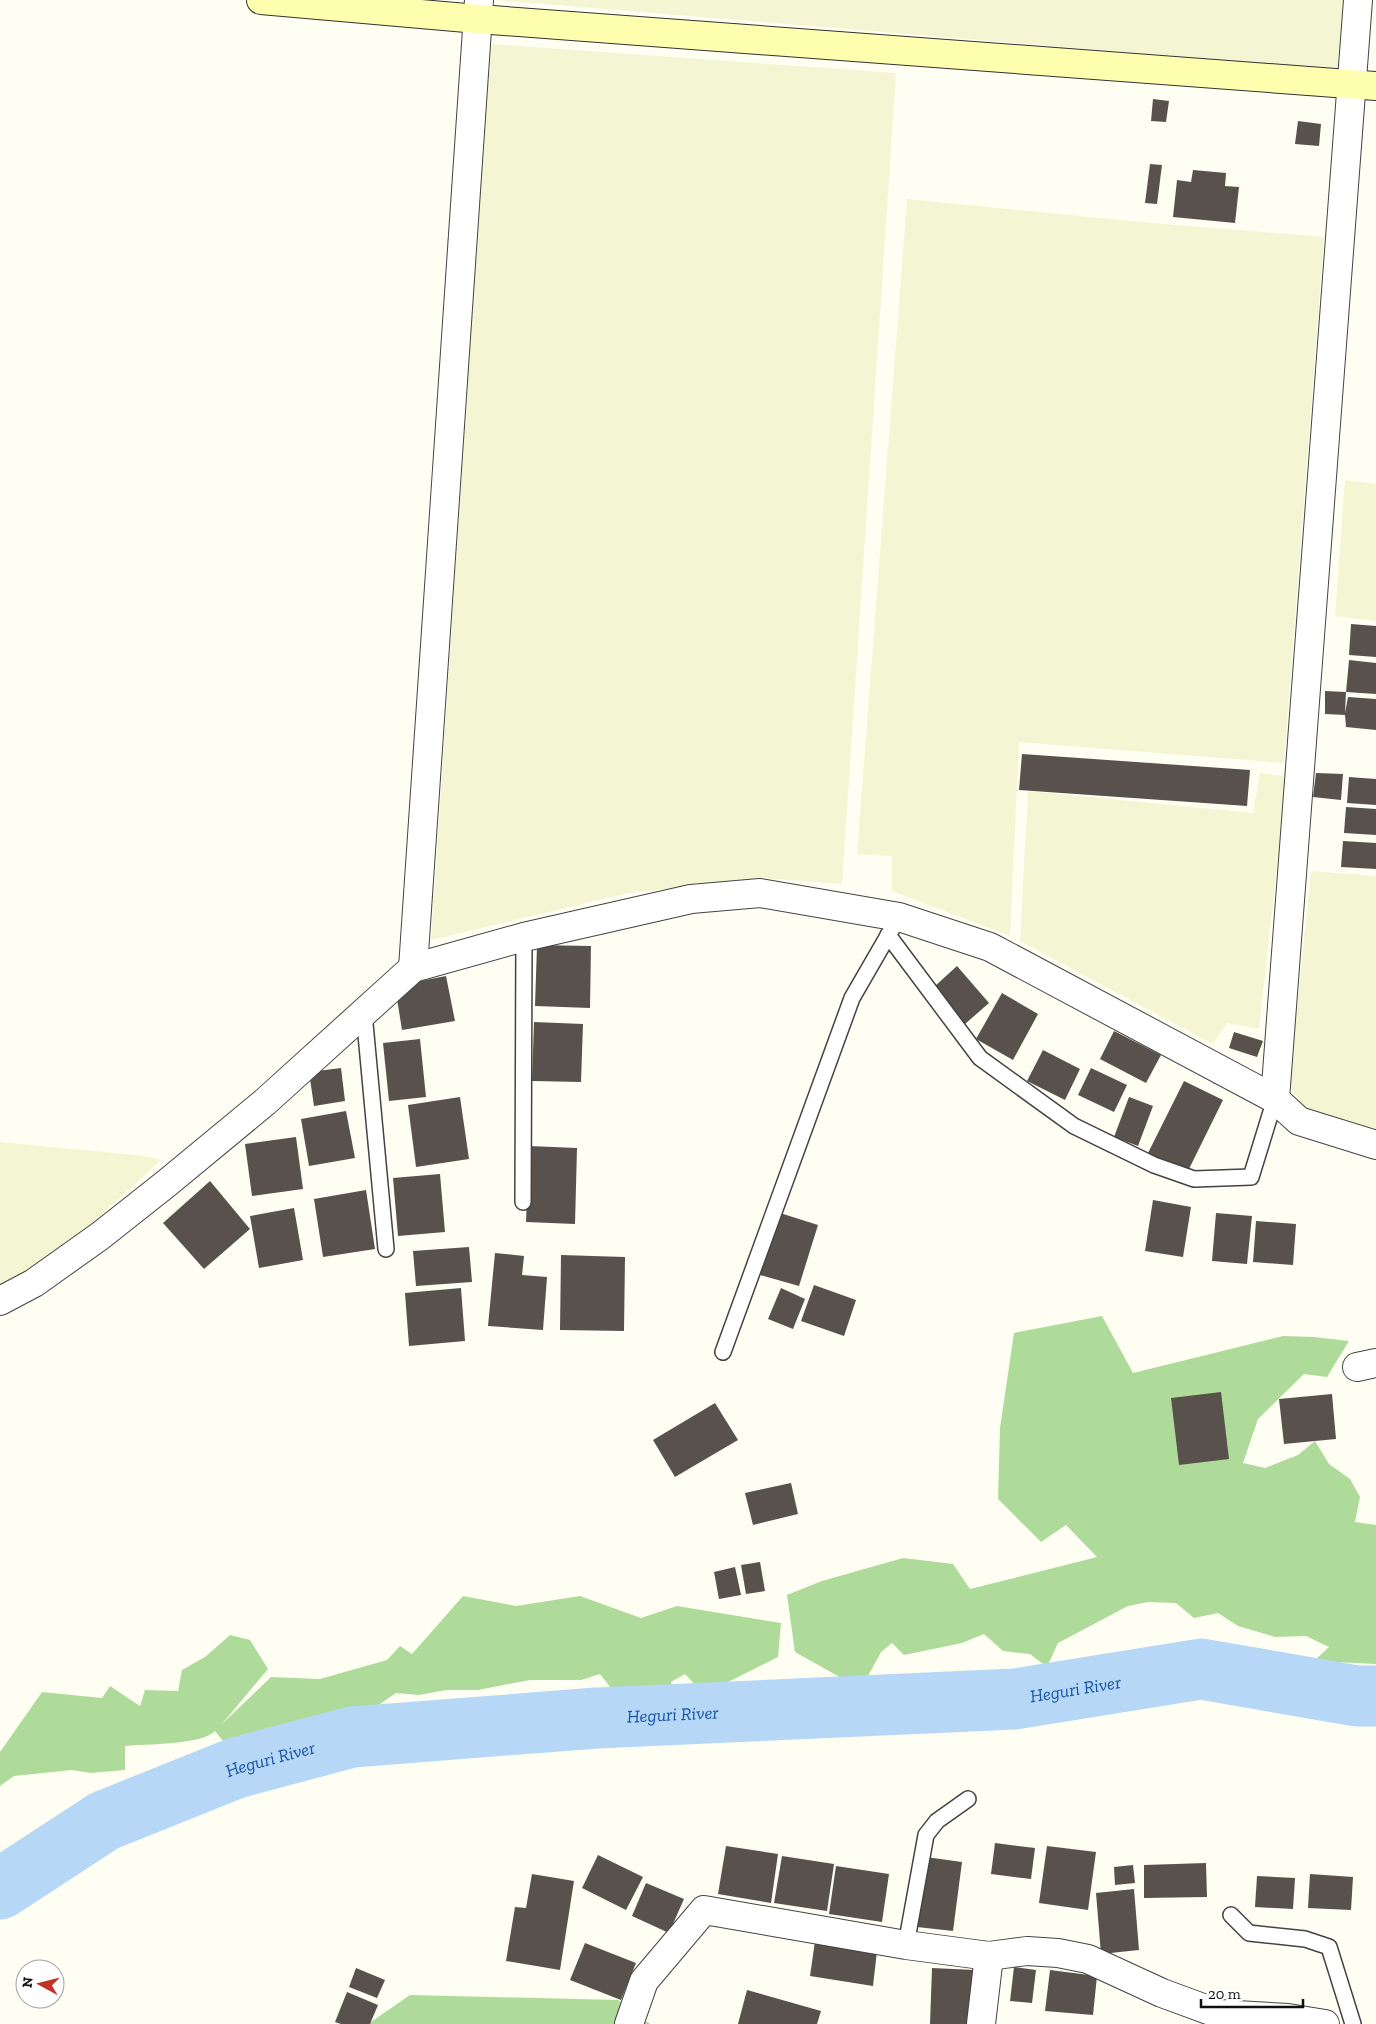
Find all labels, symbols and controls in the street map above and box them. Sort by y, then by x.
water label: Heguri River [1028,1671,1123,1707]
water label: Heguri River [626,1701,720,1728]
water label: Heguri River [222,1736,318,1782]
north arrow [15,1959,65,2009]
text: N [19,1976,37,1989]
scale bar [1201,1976,1304,2008]
text: 20 m [1208,1985,1241,2003]

